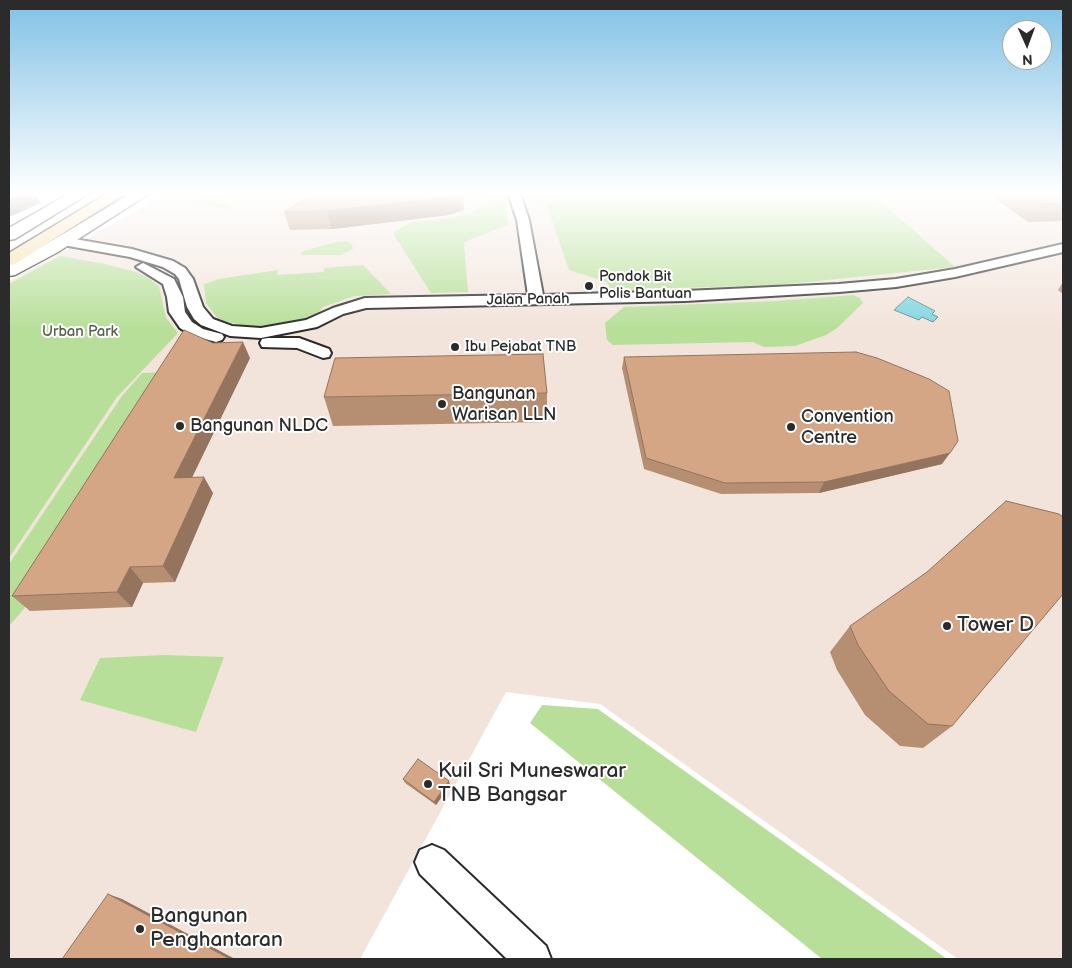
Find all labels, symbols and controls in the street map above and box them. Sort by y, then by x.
north arrow [1002,20,1052,70]
text: N [1022,51,1033,68]
place label: Pondok Bit Polis Bantuan [599,268,692,303]
marker: Pondok Bit Polis Bantuan [583,280,595,292]
street label: Jalan Panah [486,290,570,310]
park label: Urban Park [42,323,118,341]
place label: Ibu Pejabat TNB [465,338,576,356]
marker: Ibu Pejabat TNB [449,341,461,353]
place label: Bangunan Warisan LLN [452,383,557,426]
marker: Bangunan Warisan LLN [436,398,448,410]
place label: Convention Centre [801,406,894,448]
place label: Bangunan NLDC [190,415,328,437]
marker: Bangunan NLDC [174,420,186,432]
marker: Convention Centre [785,421,797,433]
place label: Tower D [957,613,1034,639]
marker: Tower D [941,620,953,632]
place label: Kuil Sri Muneswarar TNB Bangsar [438,759,626,809]
marker: Kuil Sri Muneswarar TNB Bangsar [422,778,434,790]
place label: Bangunan Penghantaran [150,904,283,954]
marker: Bangunan Penghantaran [134,923,146,935]

